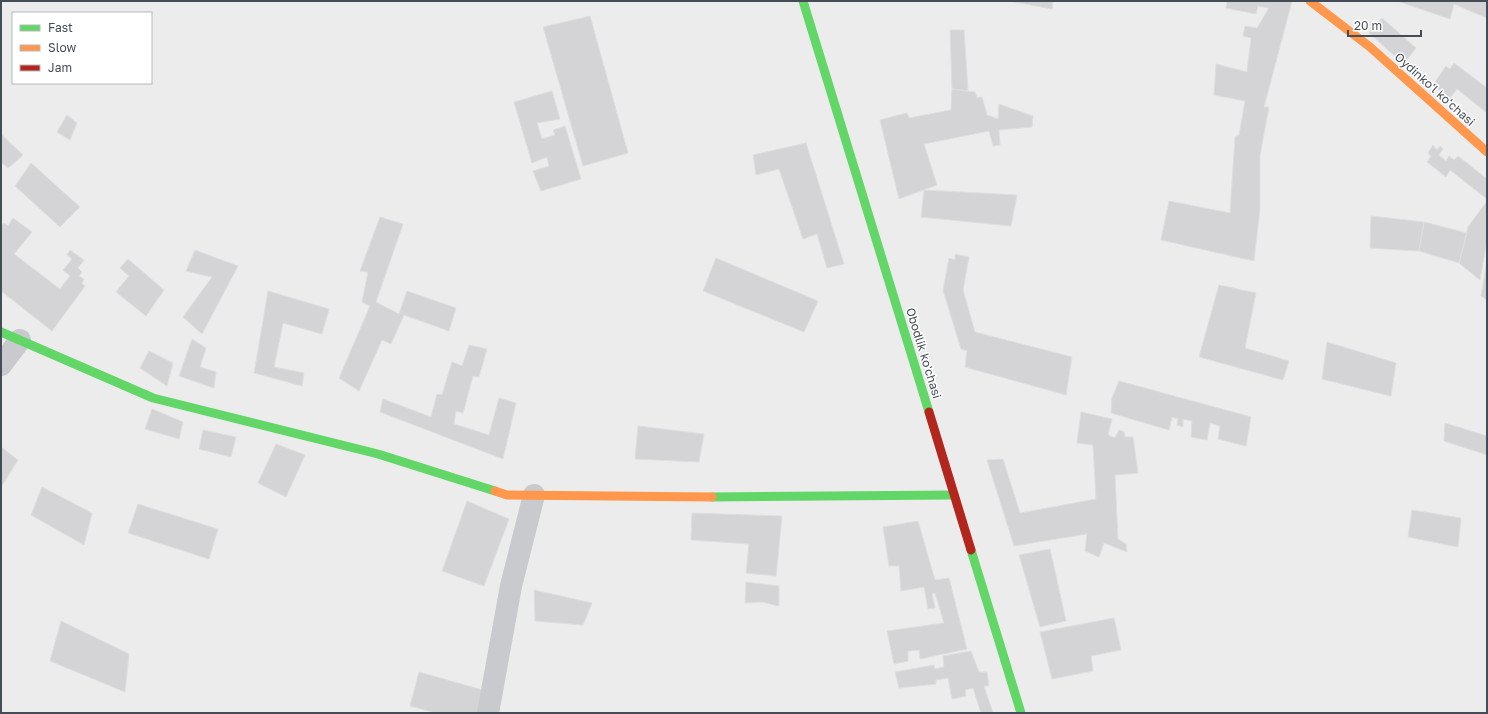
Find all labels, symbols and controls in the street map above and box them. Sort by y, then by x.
legend [12,12,152,84]
scale bar [1348,12,1421,38]
text: 20 m [1354,18,1382,33]
text: Fast [48,20,73,35]
text: Slow [48,40,76,55]
street label: Oydinko'l ko'chasi [1392,49,1478,129]
text: Jam [48,60,72,75]
street label: Obodlik ko'chasi [903,306,945,400]

